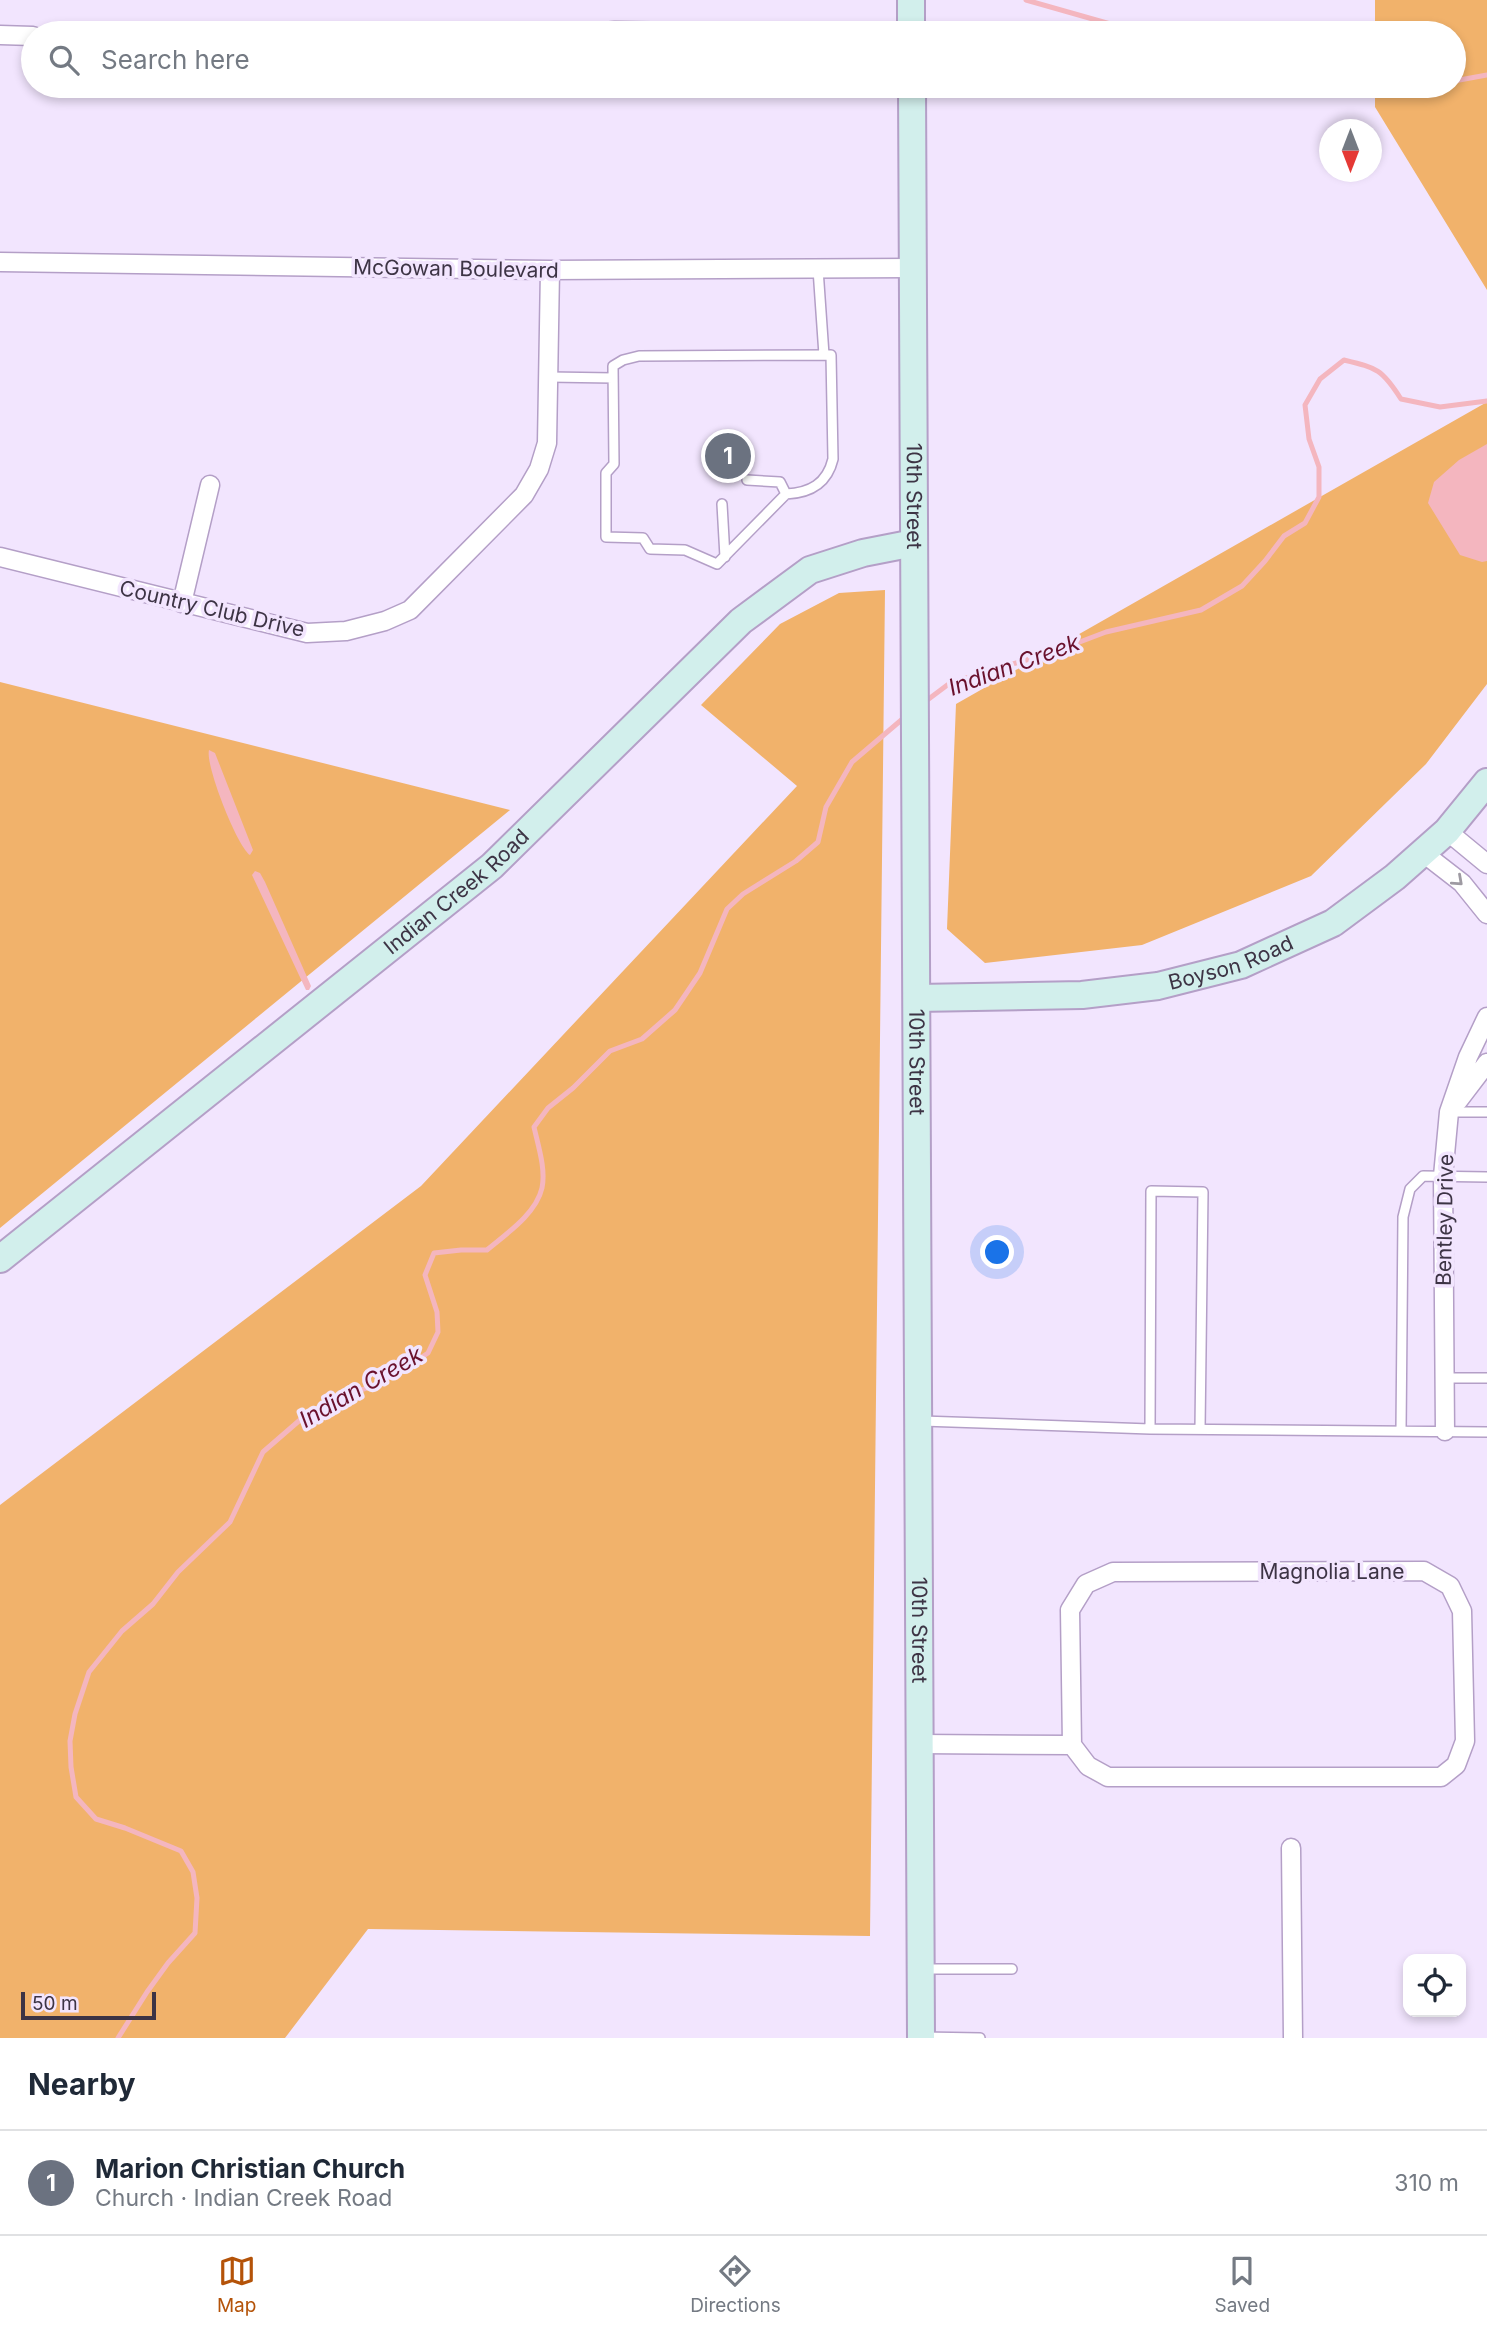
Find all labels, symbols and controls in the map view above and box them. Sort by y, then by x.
search box [21,21,1466,98]
icon: search [45,41,83,79]
text: Search here [101,44,250,75]
north arrow [1319,119,1382,182]
street label: McGowan Boulevard [353,254,559,283]
pin: 1 [705,430,751,482]
street label: 10th Street [902,443,927,549]
street label: Country Club Drive [117,575,307,642]
water label: Indian Creek [944,628,1084,702]
street label: Indian Creek Road [379,824,534,959]
one-way arrow [1449,872,1462,885]
street label: Boyson Road [1166,930,1297,995]
street label: 10th Street [904,1009,930,1115]
street label: Bentley Drive [1431,1154,1458,1286]
your location [980,1235,1014,1269]
water label: Indian Creek [294,1340,428,1434]
street label: Magnolia Lane [1260,1559,1404,1584]
street label: 10th Street [907,1577,932,1683]
map controls [1403,1954,1466,2017]
button: locate [1403,1954,1466,2017]
scale bar [21,1989,156,2021]
text: 50 m [32,1992,78,2015]
text: Nearby [28,2066,136,2102]
text: Marion Christian Church [95,2153,405,2184]
text: 1 [46,2169,56,2197]
text: 310 m [1394,2169,1459,2197]
text: Church · Indian Creek Road [95,2184,392,2212]
tab: Map [217,2252,256,2317]
tab: Directions [690,2252,781,2317]
tab: Saved [1214,2252,1270,2317]

